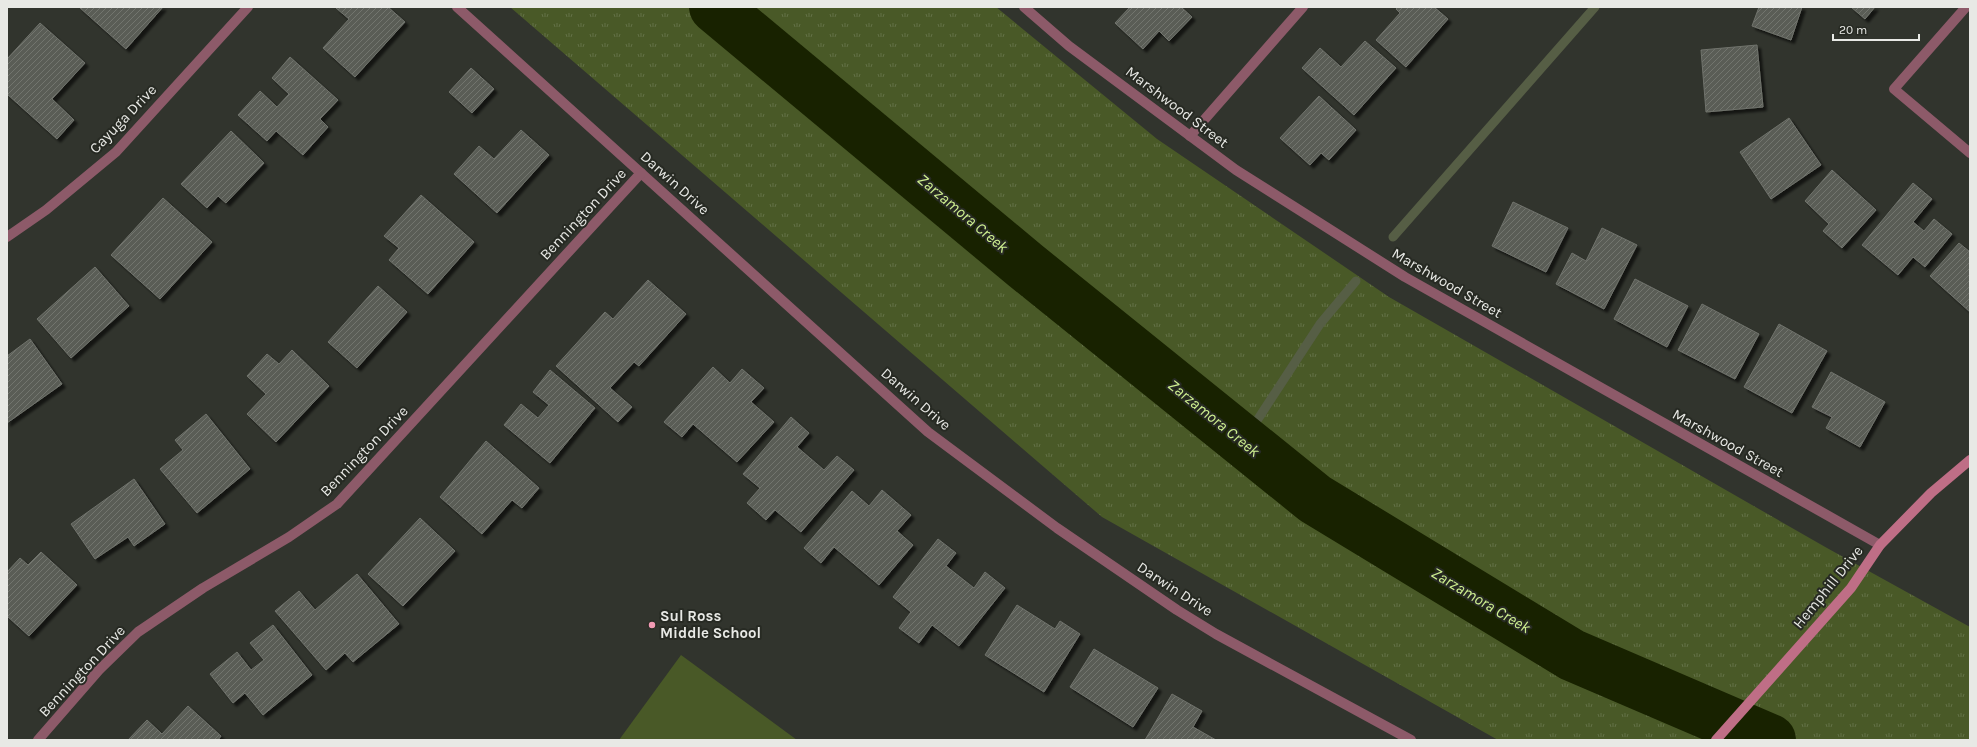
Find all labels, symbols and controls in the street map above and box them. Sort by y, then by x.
scale bar [1833,16,1919,42]
text: 20 m [1839,23,1867,37]
street label: Marshwood Street [1122,62,1232,152]
street label: Cayuga Drive [86,81,160,157]
street label: Darwin Drive [637,147,713,219]
street label: Bennington Drive [536,164,630,264]
water label: Zarzamora Creek [914,170,1013,257]
street label: Marshwood Street [1389,244,1506,322]
street label: Darwin Drive [877,364,955,434]
water label: Zarzamora Creek [1164,375,1264,461]
street label: Bennington Drive [316,402,412,500]
street label: Marshwood Street [1669,405,1787,481]
street label: Hemphill Drive [1789,542,1867,632]
street label: Darwin Drive [1134,558,1216,620]
water label: Zarzamora Creek [1428,563,1535,638]
place label: Sul Ross Middle School [660,607,761,642]
marker: Sul Ross Middle School [647,620,657,630]
street label: Bennington Drive [35,621,129,721]

